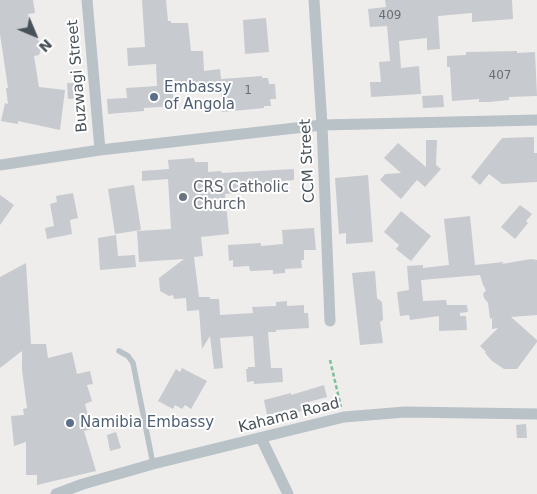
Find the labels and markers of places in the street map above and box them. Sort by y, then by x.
place label: Embassy of Angola [164,79,235,114]
marker: Embassy of Angola [148,91,160,103]
place label: CRS Catholic Church [193,179,289,214]
marker: CRS Catholic Church [177,191,189,203]
place label: Namibia Embassy [80,414,214,432]
marker: Namibia Embassy [64,417,76,429]

